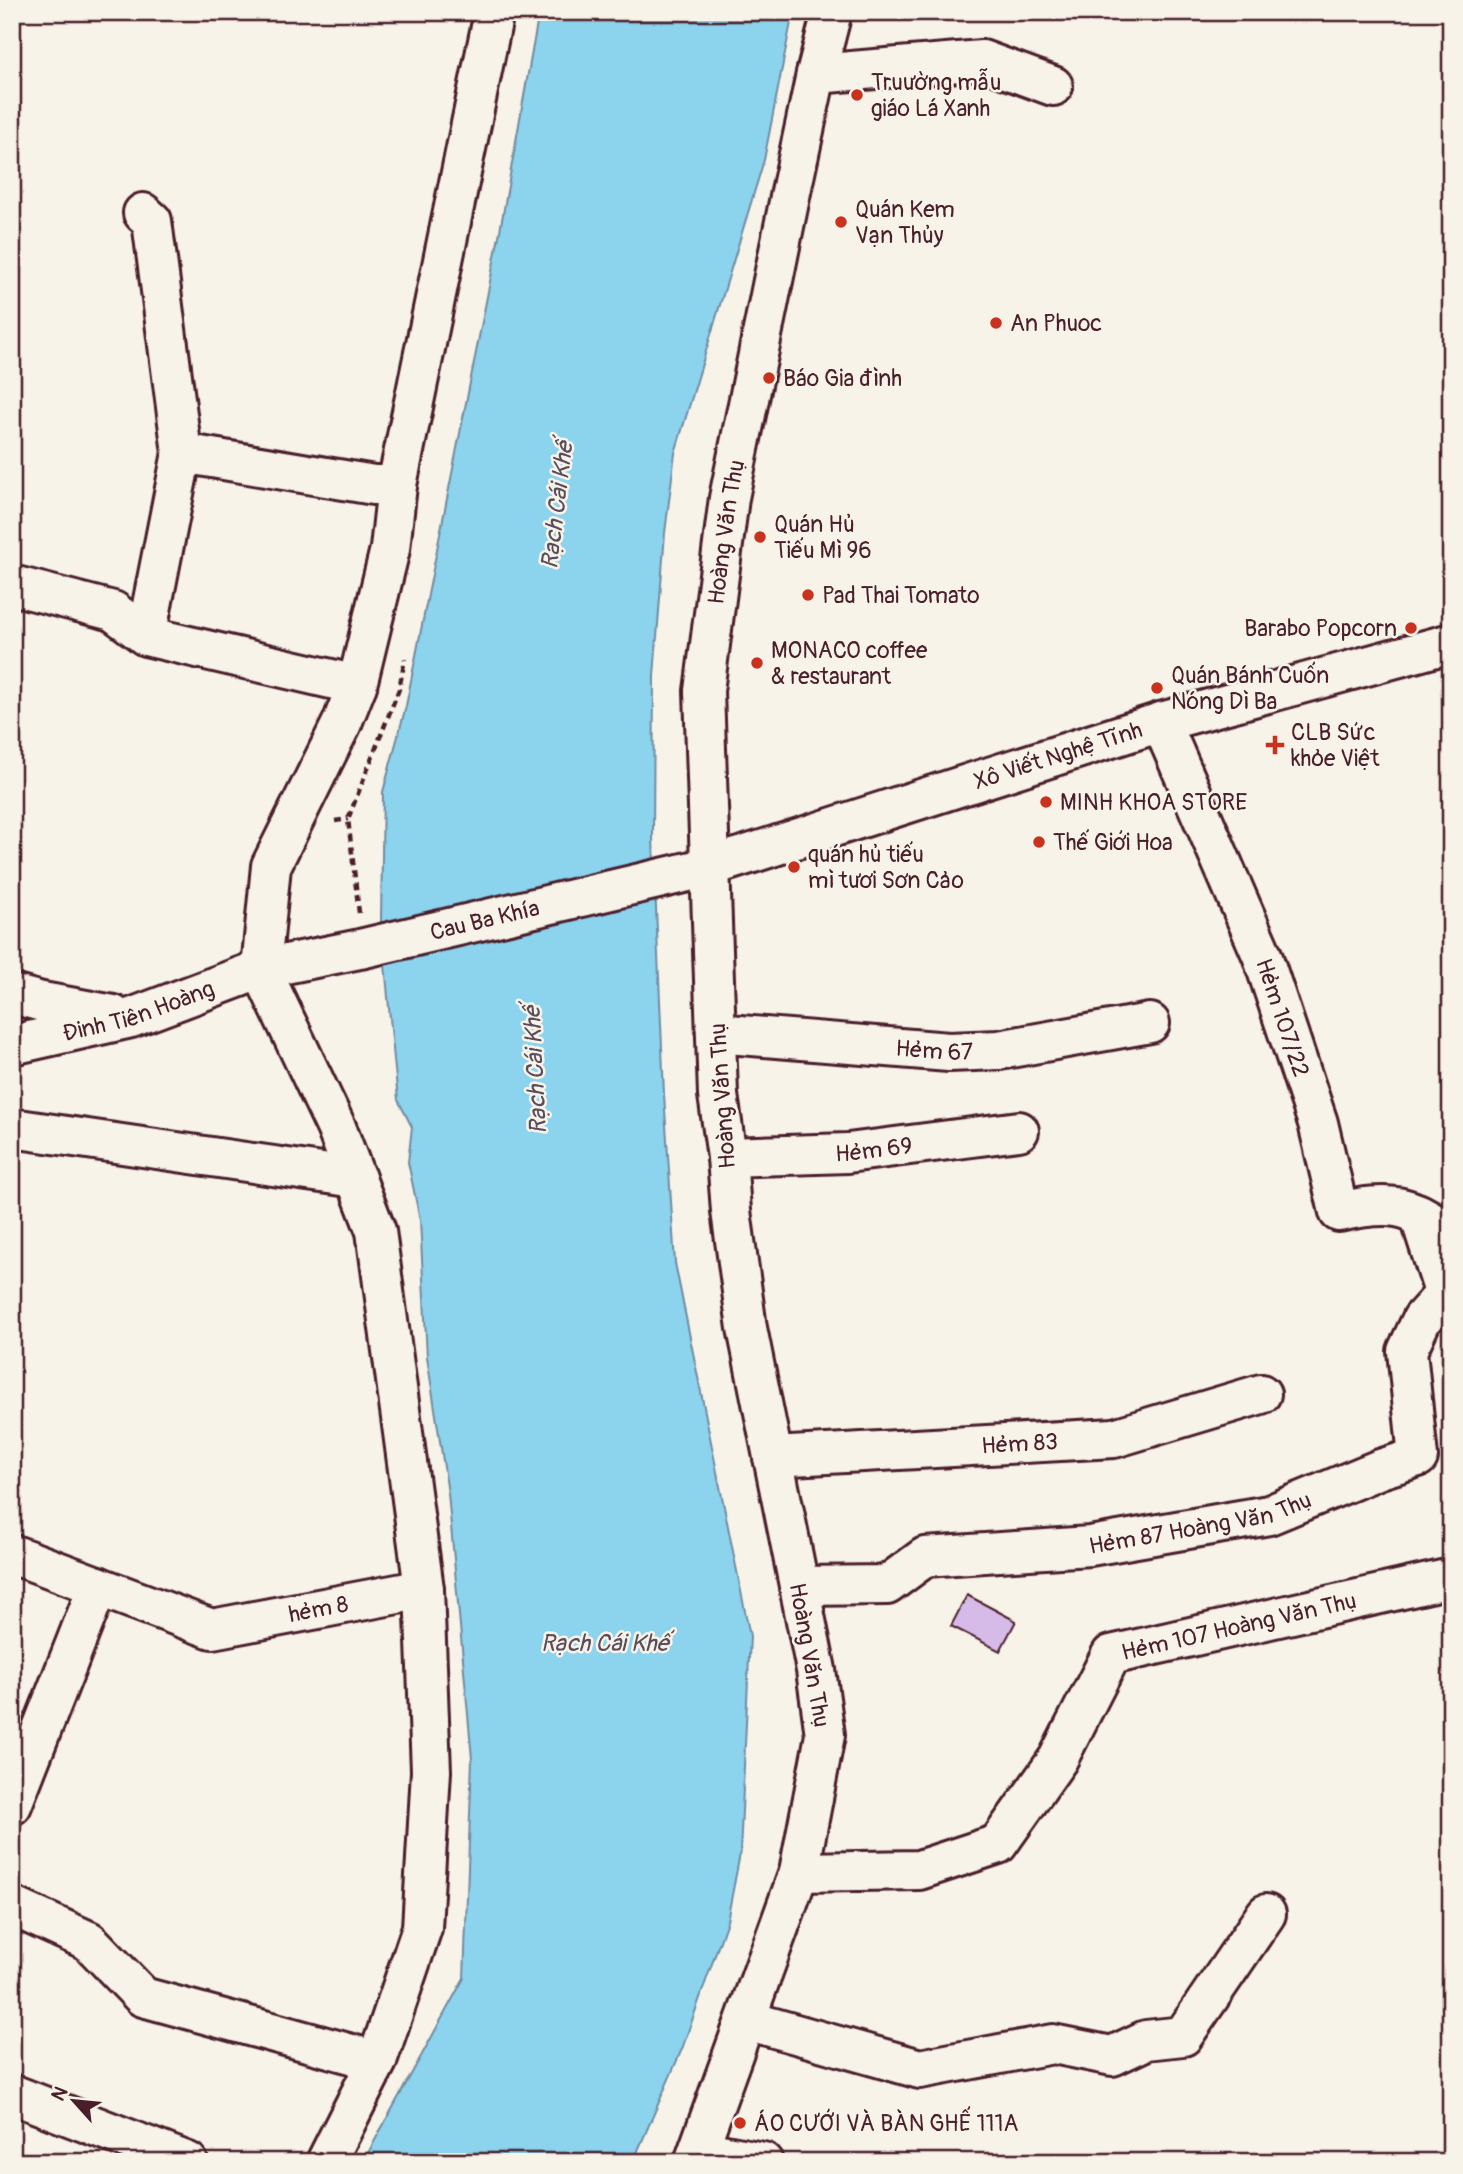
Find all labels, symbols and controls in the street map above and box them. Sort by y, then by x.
place label: Truường mẫu giáo Lá Xanh [871,68,1001,123]
marker: Truường mẫu giáo Lá Xanh [849,87,865,103]
place label: Quán Kem Vạn Thủy [855,195,955,250]
marker: Quán Kem Vạn Thủy [833,214,849,230]
place label: An Phuoc [1010,309,1102,338]
marker: An Phuoc [988,315,1004,331]
place label: Báo Gia đình [783,364,902,393]
marker: Báo Gia đình [761,370,777,386]
water label: Rạch Cái Khế [535,433,580,571]
street label: Hoàng Văn Thụ [701,457,751,606]
place label: Quán Hủ Tiếu Mì 96 [774,510,872,565]
marker: Quán Hủ Tiếu Mì 96 [752,529,768,545]
place label: Pad Thai Tomato [822,581,980,610]
marker: Pad Thai Tomato [800,587,816,603]
place label: Barabo Popcorn [1244,614,1397,643]
marker: Barabo Popcorn [1403,620,1419,636]
place label: MONACO coffee & restaurant [771,636,928,691]
marker: MONACO coffee & restaurant [749,655,765,671]
place label: Quán Bánh Cuốn Nóng Dì Ba [1171,661,1329,716]
marker: Quán Bánh Cuốn Nóng Dì Ba [1149,680,1165,696]
street label: Xô Viết Nghệ Tĩnh [970,715,1146,796]
place label: CLB Sức khỏe Việt [1291,718,1380,773]
marker: CLB Sức khỏe Việt [1265,735,1285,755]
place label: MINH KHOA STORE [1060,788,1247,817]
marker: MINH KHOA STORE [1038,794,1054,810]
place label: Thế Giới Hoa [1053,828,1173,857]
marker: Thế Giới Hoa [1031,834,1047,850]
place label: quán hủ tiếu mì tươi Sơn Cảo [808,840,964,895]
marker: quán hủ tiếu mì tươi Sơn Cảo [786,859,802,875]
street label: Cau Ba Khía [427,893,542,947]
street label: Hẻm 107/22 [1249,955,1316,1081]
street label: Đinh Tiên Hoàng [60,974,218,1048]
water label: Rạch Cái Khế [517,999,553,1135]
street label: Hoàng Văn Thụ [703,1022,742,1170]
street label: Hẻm 67 [894,1034,974,1067]
street label: Hẻm 69 [835,1131,914,1168]
street label: Hẻm 83 [981,1427,1059,1460]
street label: Hẻm 87 Hoàng Văn Thụ [1087,1485,1316,1561]
street label: Hoàng Văn Thụ [783,1581,836,1729]
street label: Hẻm 107 Hoàng Văn Thụ [1119,1586,1359,1667]
street label: hẻm 8 [286,1590,351,1629]
water label: Rạch Cái Khế [541,1629,676,1658]
north arrow [38,2066,108,2136]
text: N [46,2082,73,2105]
place label: ÁO CƯỚI VÀ BÀN GHẾ 111A [754,2106,1019,2138]
marker: ÁO CƯỚI VÀ BÀN GHẾ 111A [732,2115,748,2131]

